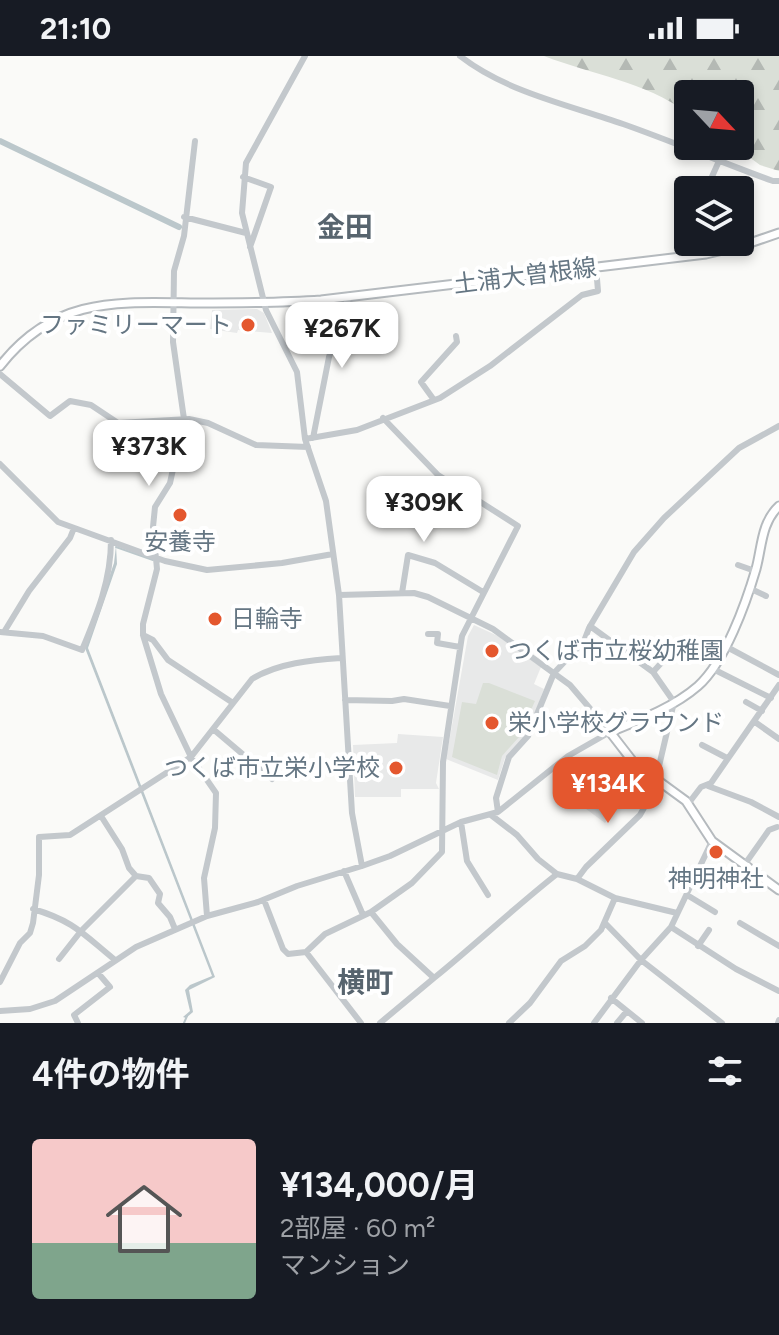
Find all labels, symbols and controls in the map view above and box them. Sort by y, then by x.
text: 21:10 [40,10,111,47]
north arrow [674,80,754,160]
map controls [674,80,754,256]
button: layers [674,176,754,256]
district label: 金田 [317,210,373,244]
street label: 土浦大曽根線 [452,252,598,299]
pin: ¥267K [286,302,398,370]
place label: ファミリーマート [40,310,232,339]
text: ¥267K [303,312,381,344]
marker: ファミリーマート [239,316,257,334]
pin: ¥373K [93,420,205,488]
text: ¥373K [111,430,187,462]
pin: ¥309K [368,476,480,544]
text: ¥309K [384,486,464,518]
marker: 安養寺 [171,506,189,524]
place label: 安養寺 [144,527,216,556]
place label: 日輪寺 [231,604,303,633]
marker: 日輪寺 [206,610,224,628]
place label: つくば市立桜幼稚園 [508,636,724,665]
marker: つくば市立桜幼稚園 [483,642,501,660]
place label: 栄小学校グラウンド [508,708,724,737]
marker: 栄小学校グラウンド [483,714,501,732]
place label: つくば市立栄小学校 [164,753,380,782]
pin: ¥134K [552,757,664,825]
marker: つくば市立栄小学校 [387,759,405,777]
text: ¥134K [571,767,645,799]
marker: 神明神社 [707,843,725,861]
place label: 神明神社 [668,864,764,893]
district label: 横町 [337,965,393,999]
icon: filters [703,1049,747,1093]
text: 4件の物件 [32,1054,190,1095]
text: ¥134,000/月 [280,1165,479,1206]
icon: home [96,1171,192,1267]
text: 2部屋 · 60 m² [280,1212,435,1244]
text: マンション [280,1249,410,1281]

